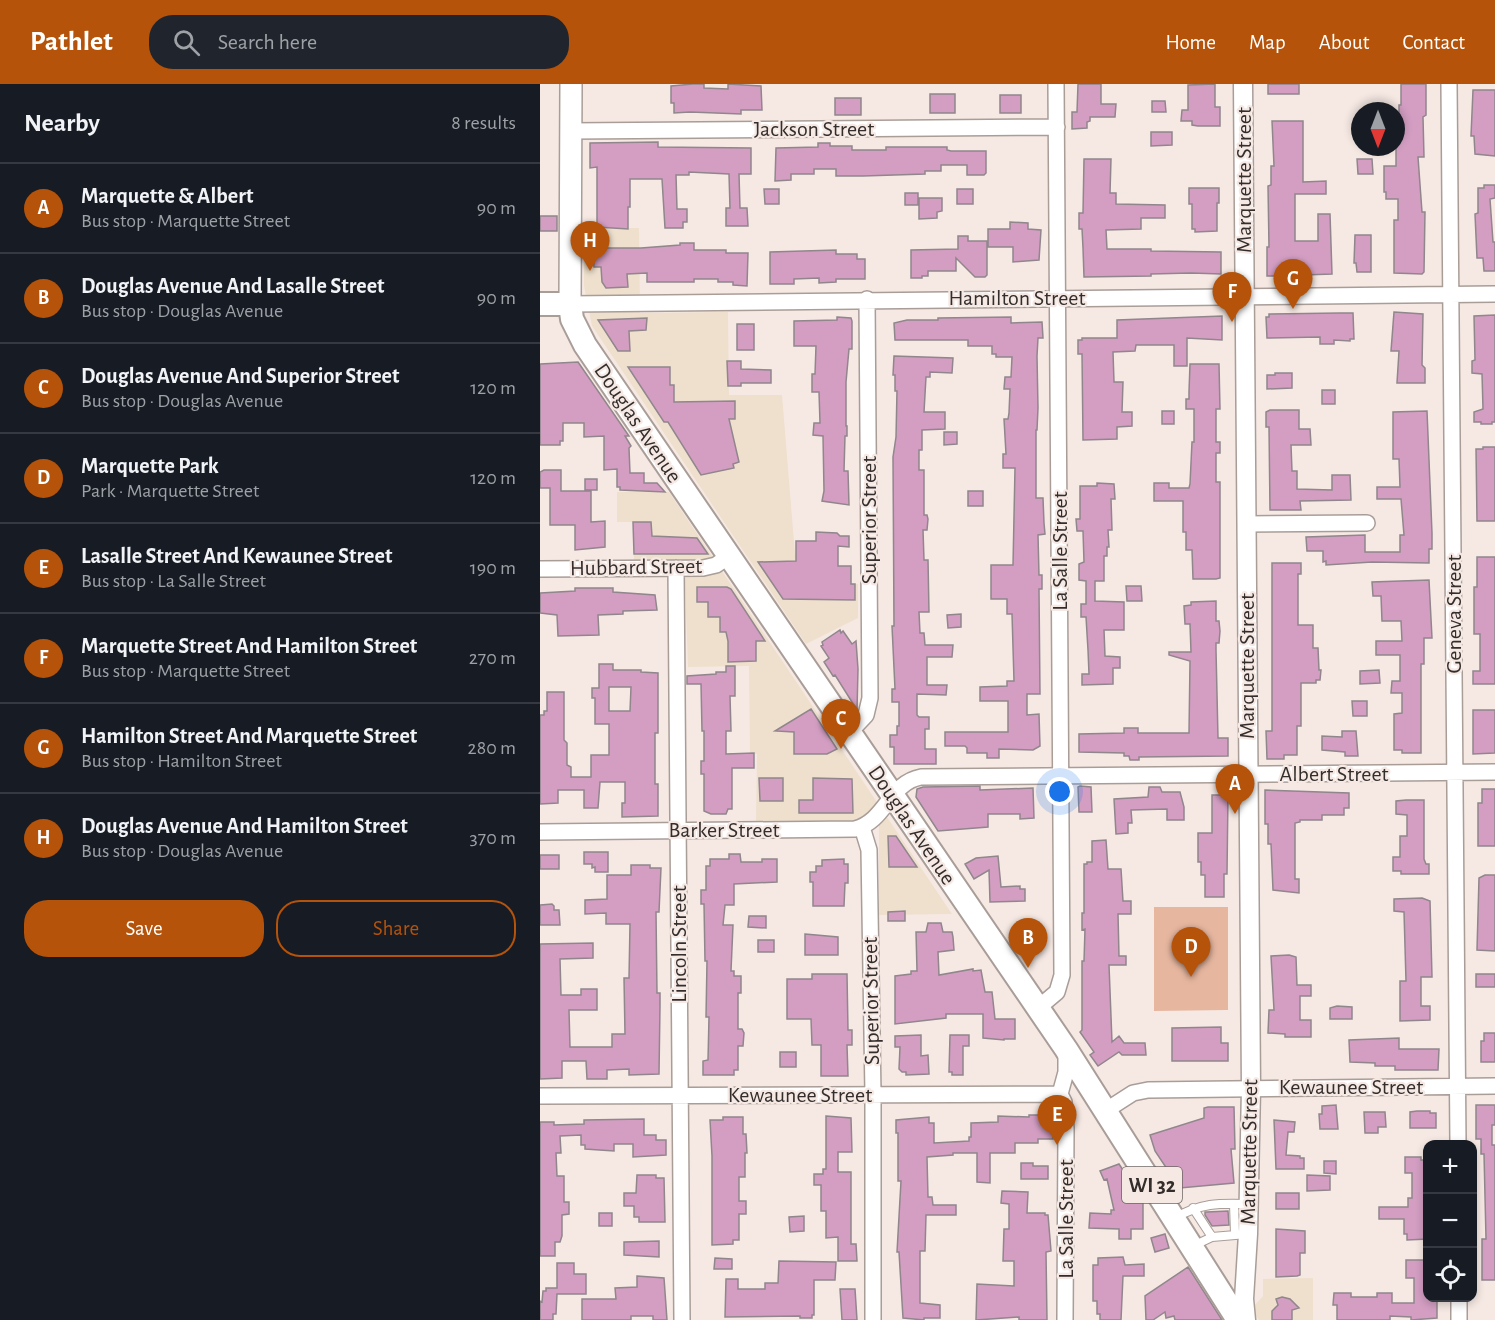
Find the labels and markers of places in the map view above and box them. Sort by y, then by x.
pin: H [571,222,610,271]
pin: G [1274,260,1312,309]
pin: F [1212,272,1252,322]
pin: C [822,700,860,749]
pin: A [1216,764,1254,814]
pin: B [1008,918,1048,968]
pin: D [1172,928,1210,977]
pin: E [1038,1096,1076,1145]

